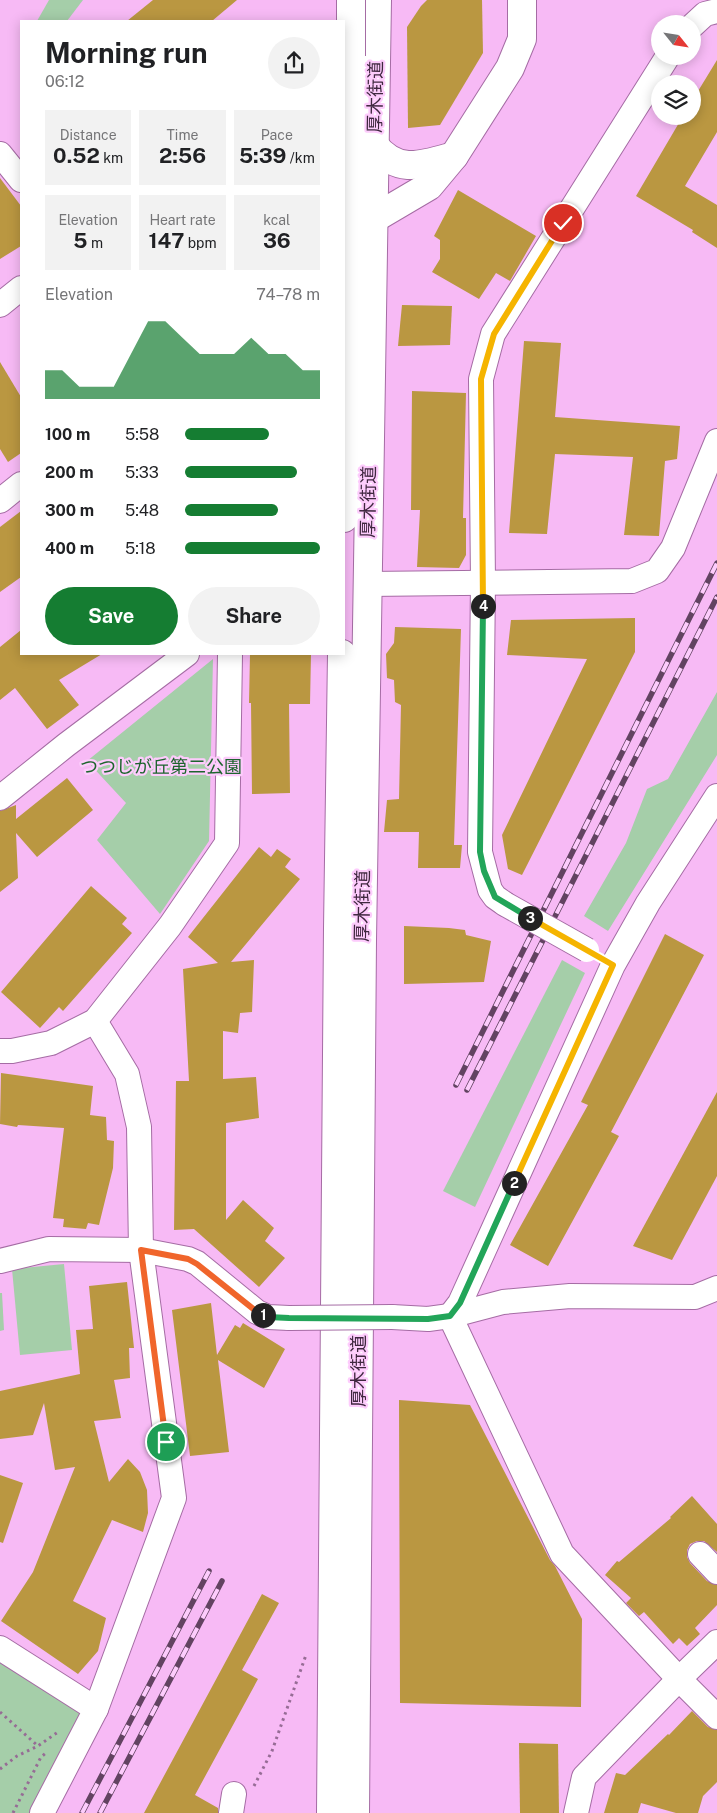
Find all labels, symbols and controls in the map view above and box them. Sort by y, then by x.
north arrow [651,15,701,65]
map controls [651,15,701,125]
text: Morning run [45,36,208,69]
button: share [268,37,320,89]
street label: 厚木街道 [364,61,386,133]
text: 06:12 [45,72,84,91]
button: layers [651,75,701,125]
text: Distance [60,127,117,143]
text: Time [167,127,198,143]
text: Pace [261,127,293,143]
text: 0.52 [53,143,100,168]
text: 2:56 [159,143,206,168]
text: 5:39 [239,143,286,168]
text: km [100,150,123,166]
text: /km [286,150,315,166]
pin [542,202,584,244]
icon: check [549,209,577,237]
text: Elevation [58,212,118,228]
text: Heart rate [149,212,216,228]
text: kcal [263,212,290,228]
text: 5 [73,228,88,253]
text: 147 [148,228,184,253]
text: 36 [263,228,291,253]
text: m [88,235,103,251]
text: bpm [184,235,217,251]
text: Elevation [45,285,113,304]
text: 74–78 m [256,285,320,304]
text: 100 m [45,425,90,444]
text: 5:58 [125,425,159,444]
text: 200 m [45,463,94,482]
text: 5:33 [125,463,159,482]
street label: 厚木街道 [357,466,379,538]
text: 300 m [45,501,94,520]
text: 5:48 [125,501,159,520]
text: 400 m [45,539,94,558]
text: 5:18 [125,539,156,558]
button: Save [45,587,178,645]
button: Share [188,587,320,645]
pin: 4 [470,594,496,618]
text: 4 [479,598,488,614]
park label: つつじが丘第二公園 [80,756,242,777]
street label: 厚木街道 [351,870,373,942]
pin: 3 [518,906,542,930]
text: 3 [526,910,535,926]
pin: 2 [502,1170,526,1196]
text: 2 [510,1175,519,1191]
pin: 1 [250,1302,276,1328]
text: 1 [261,1307,267,1323]
street label: 厚木街道 [348,1335,369,1407]
pin [145,1421,187,1463]
icon: arrive [152,1428,180,1456]

